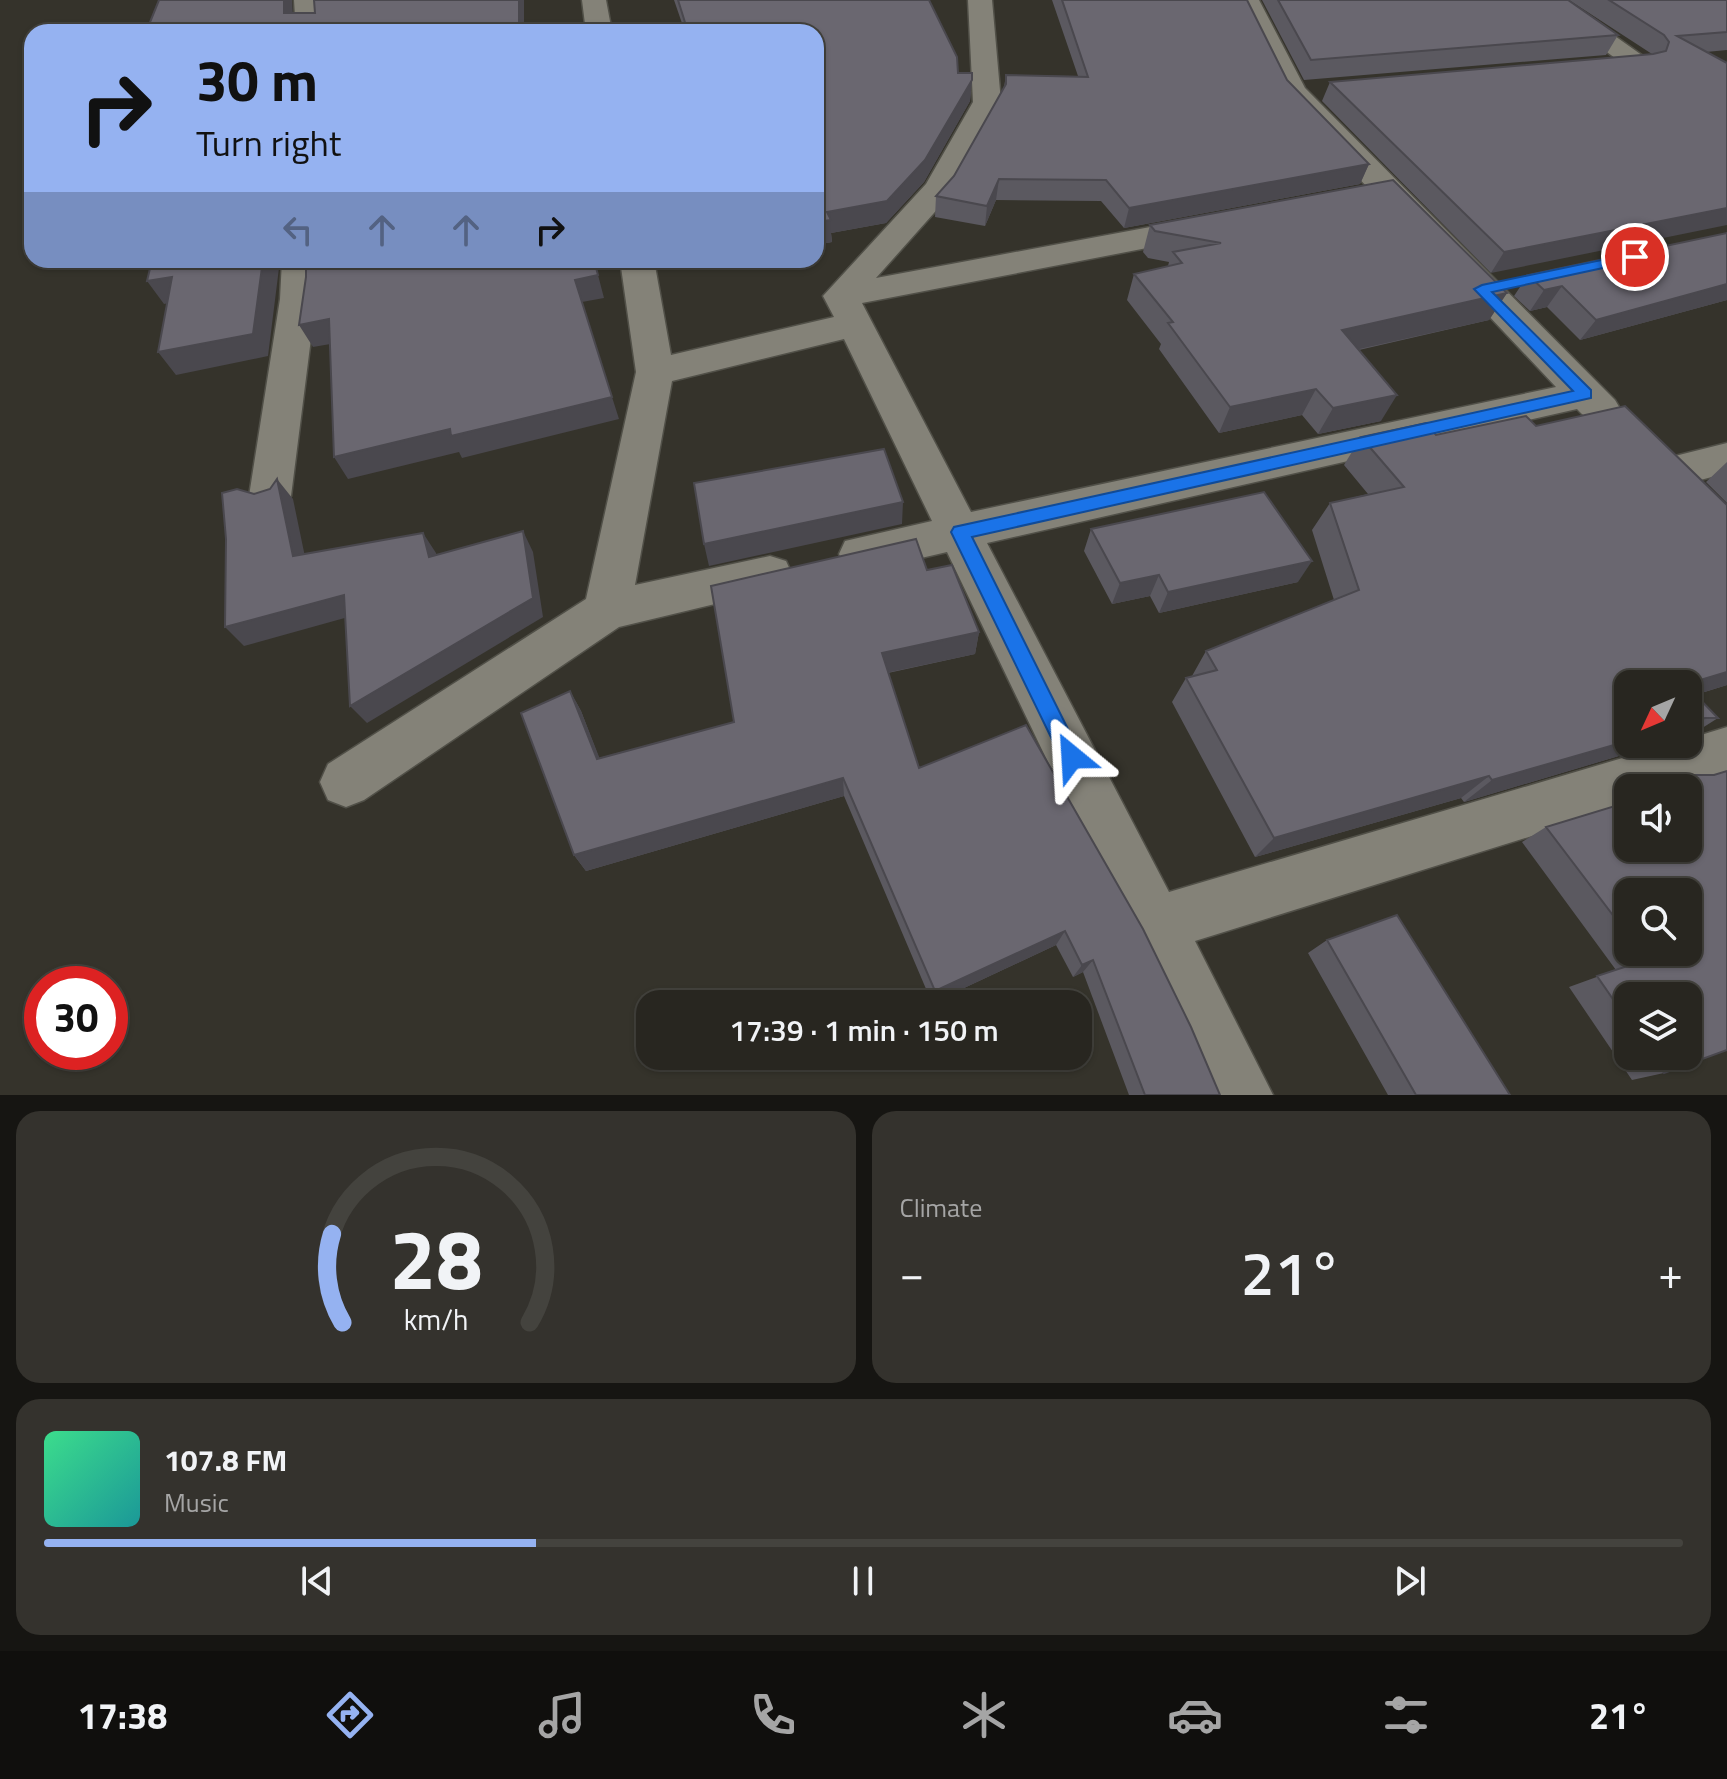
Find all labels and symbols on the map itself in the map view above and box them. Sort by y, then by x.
pin [1601,223,1669,291]
north arrow [1614,670,1702,758]
position arrow [1030,715,1114,799]
speed limit sign: 30 [24,966,128,1070]

